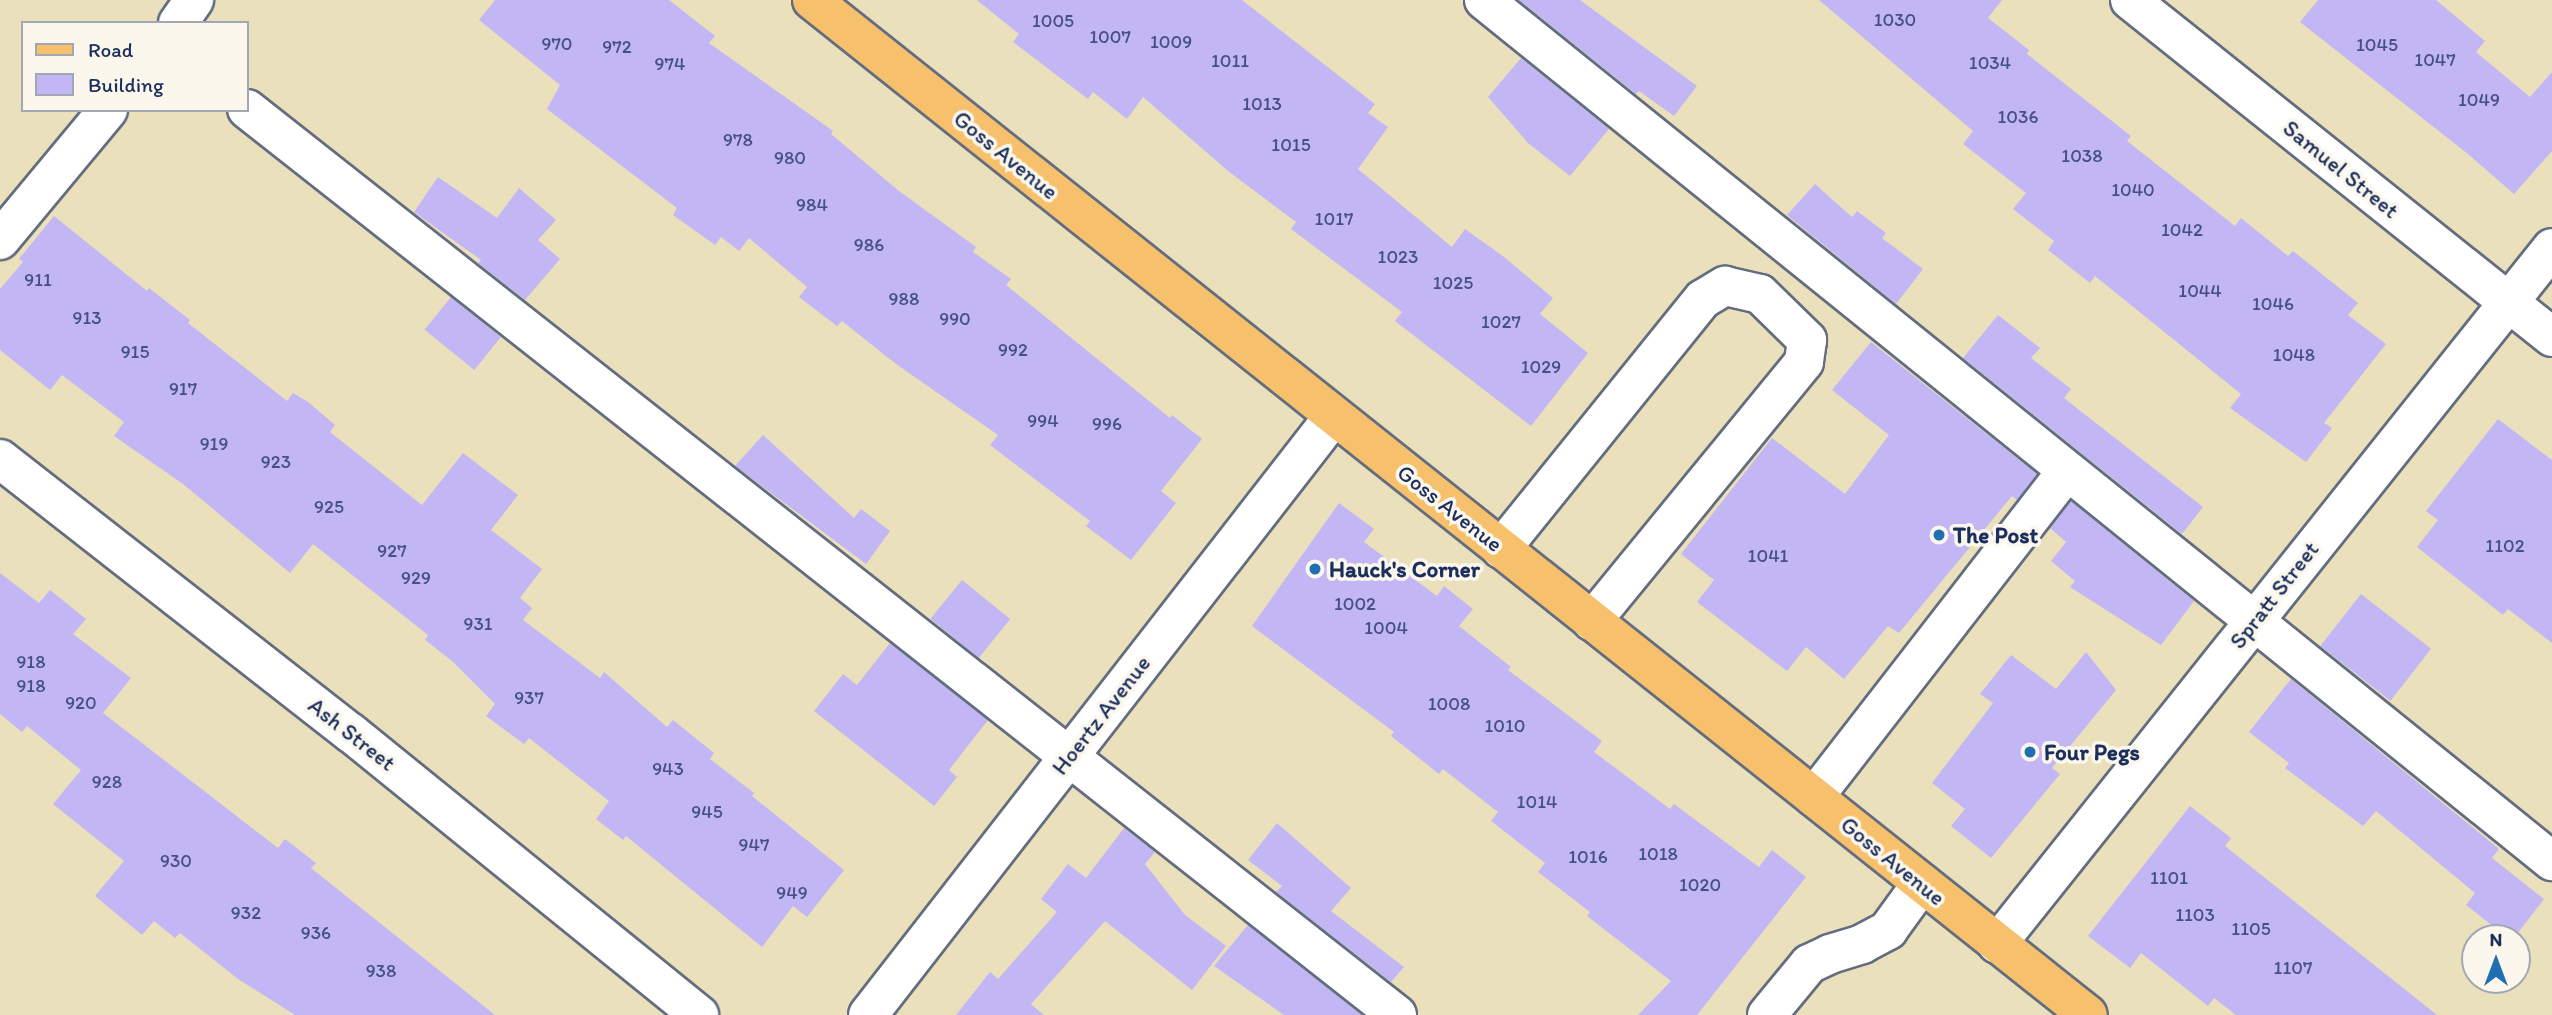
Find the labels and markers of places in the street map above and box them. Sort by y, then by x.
place label: The Post [1953,521,2037,549]
marker: The Post [1931,527,1947,543]
place label: Hauck's Corner [1329,555,1480,583]
marker: Hauck's Corner [1307,561,1323,577]
place label: Four Pegs [2044,738,2139,766]
marker: Four Pegs [2022,744,2038,760]

